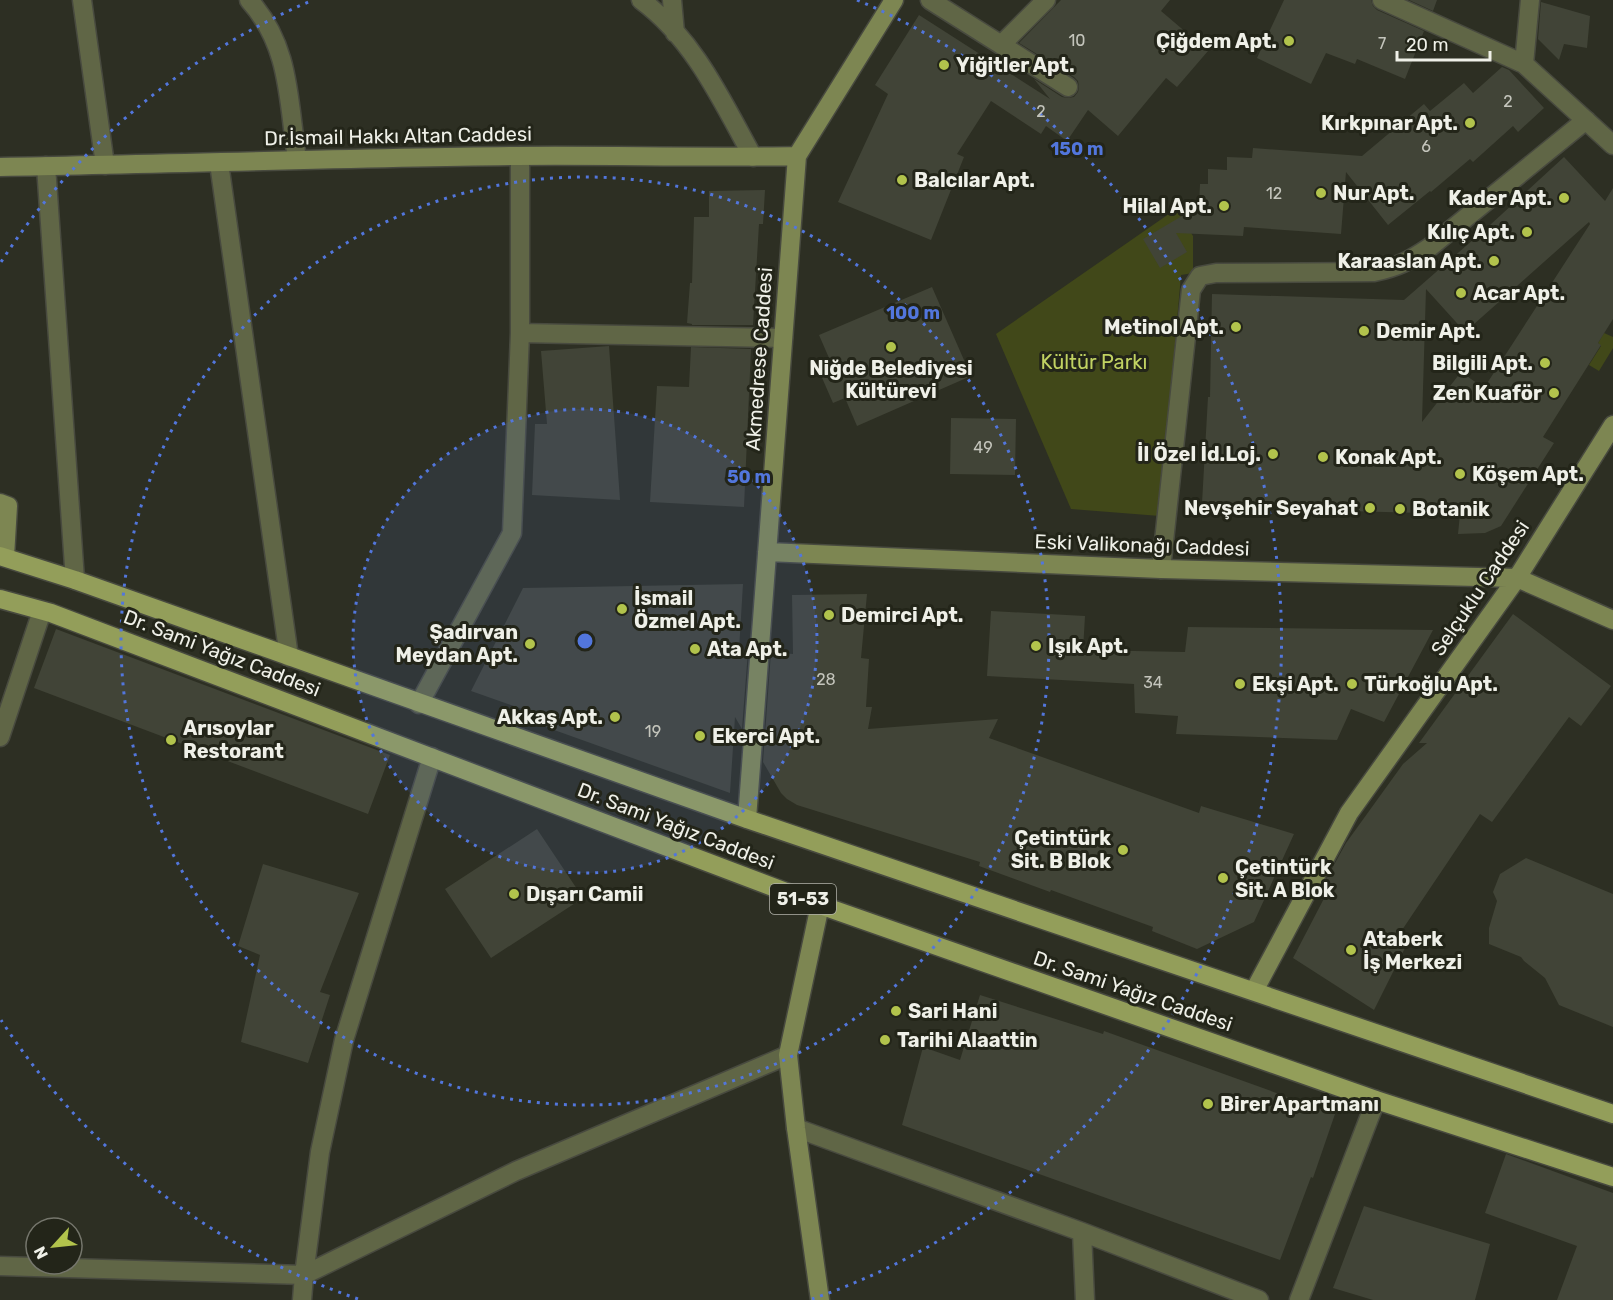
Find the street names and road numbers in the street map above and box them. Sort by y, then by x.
street label: Dr.İsmail Hakkı Altan Caddesi [264,122,532,150]
street label: Akmedrese Caddesi [741,266,777,452]
street label: Selçuklu Caddesi [1426,516,1534,660]
street label: Eski Valikonağı Caddesi [1034,529,1250,561]
street label: Dr. Sami Yağız Caddesi [120,604,324,702]
street label: Dr. Sami Yağız Caddesi [574,777,778,875]
road number: 51-53 [770,884,836,914]
street label: Dr. Sami Yağız Caddesi [1030,946,1236,1036]

